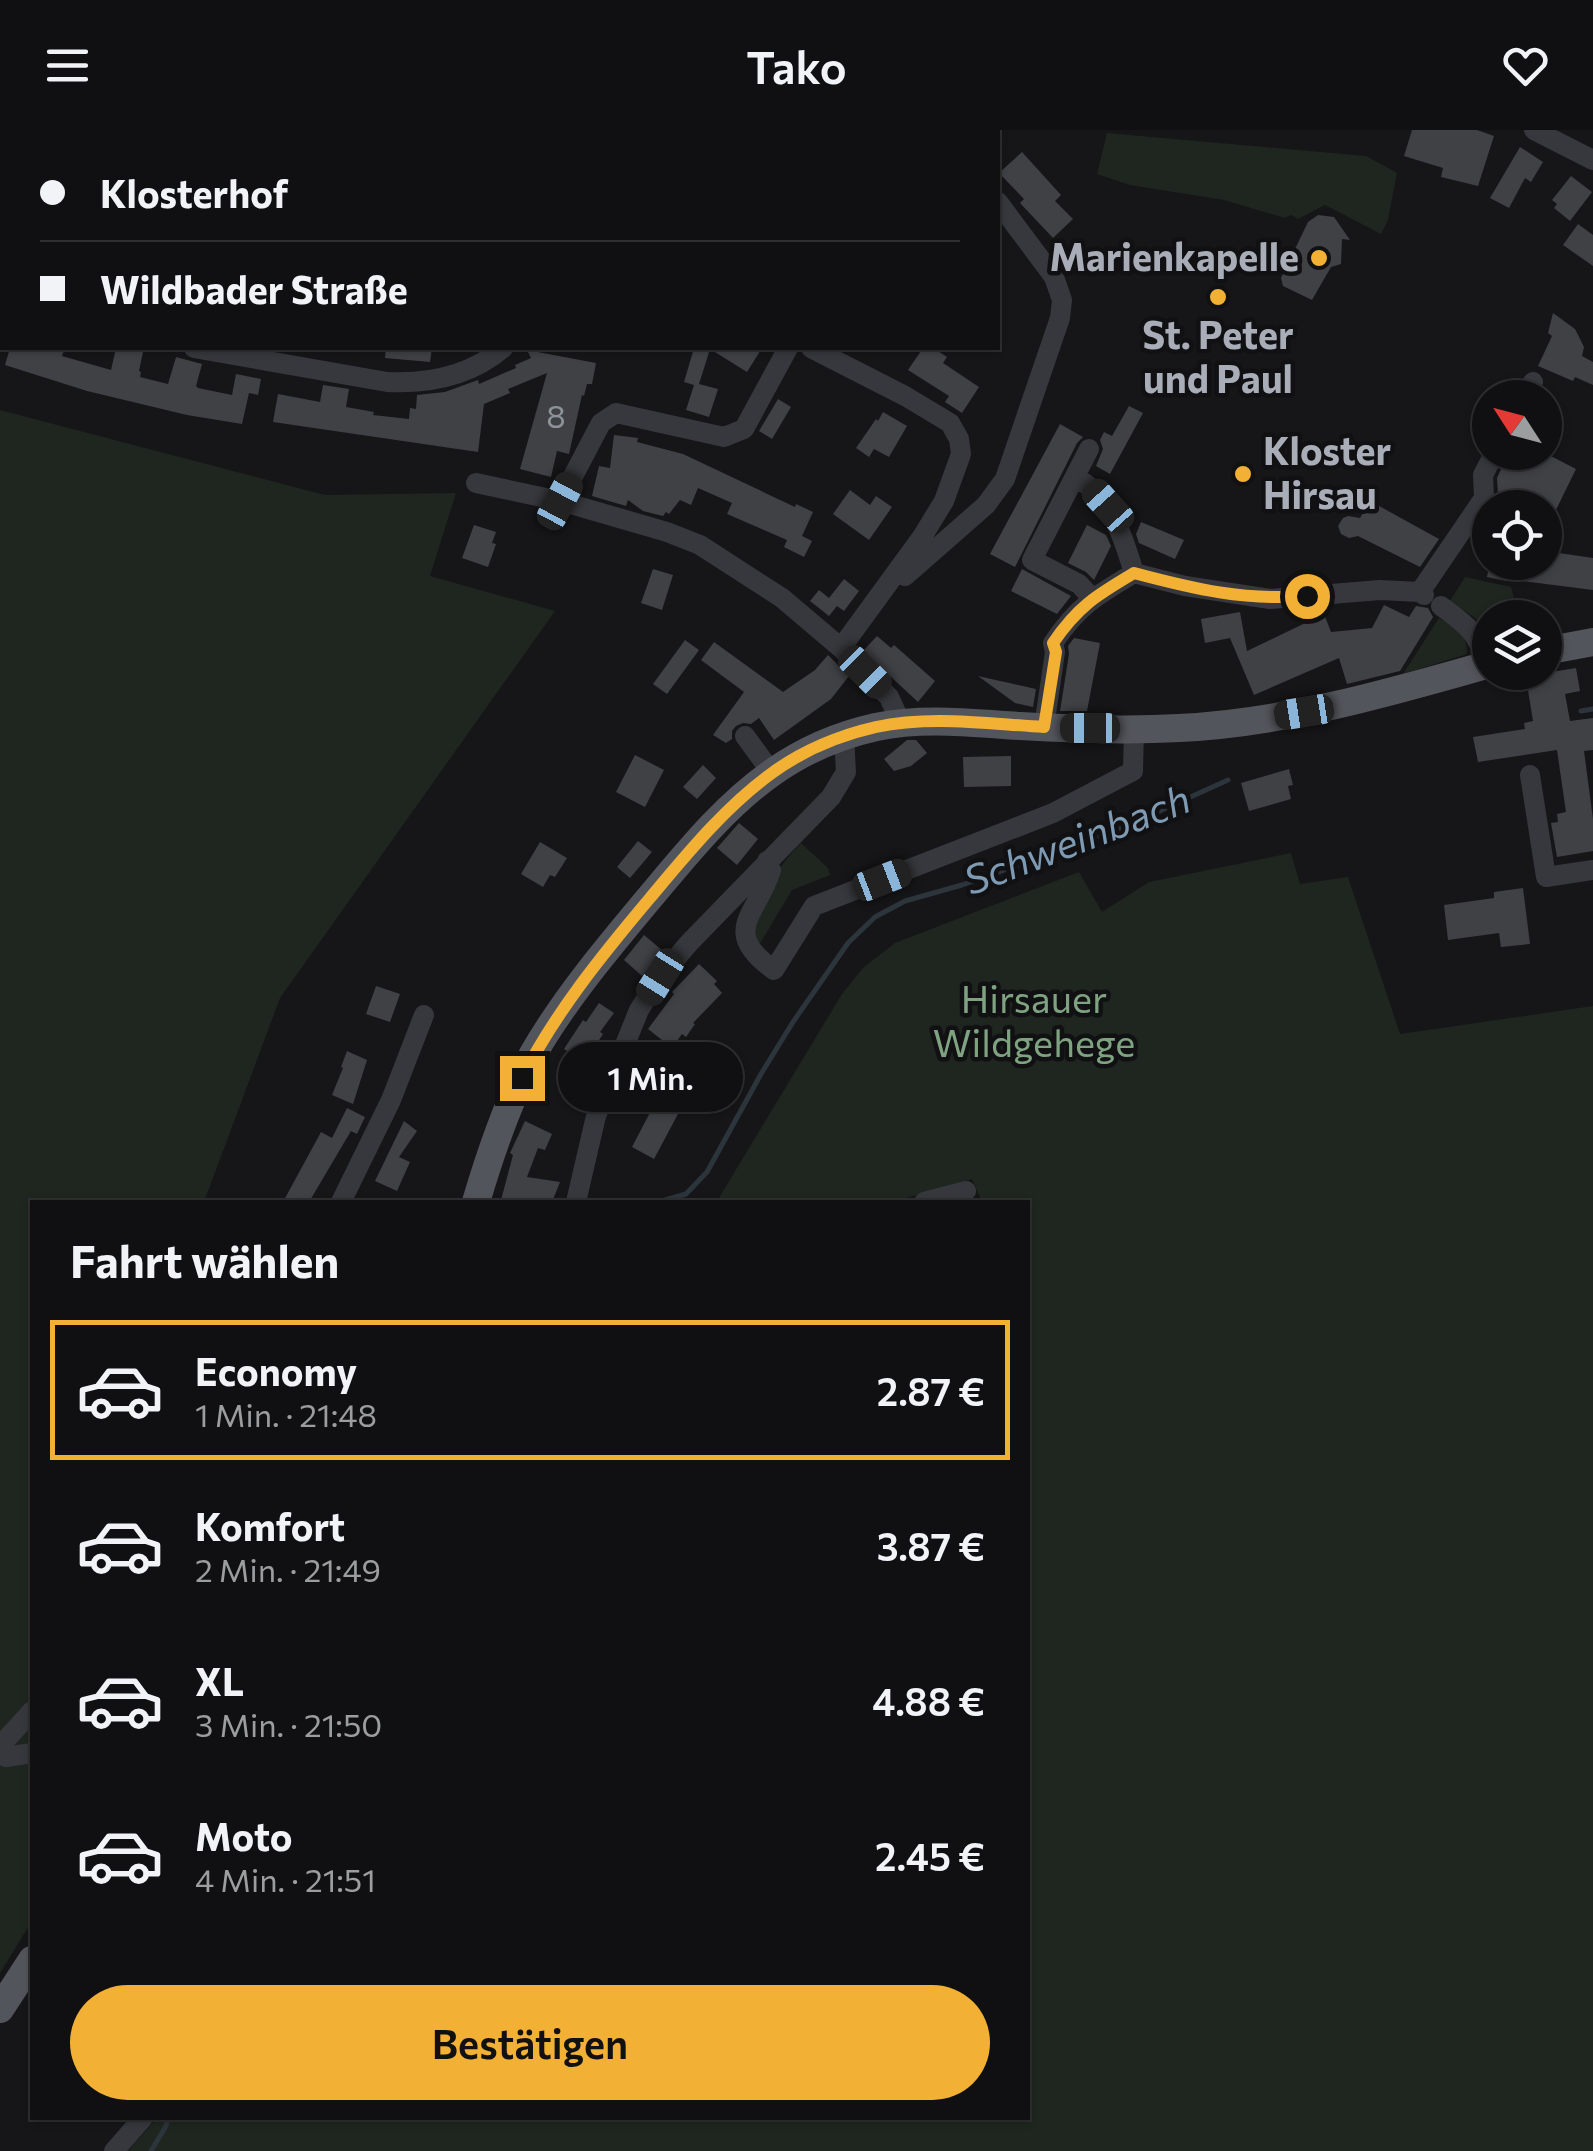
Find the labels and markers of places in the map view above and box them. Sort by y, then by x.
place label: Marienkapelle [1049,232,1299,279]
marker: Marienkapelle [1308,247,1330,269]
marker: St. Peter und Paul [1207,286,1229,308]
place label: St. Peter und Paul [1142,310,1294,401]
place label: Kloster Hirsau [1263,426,1392,517]
marker: Kloster Hirsau [1232,463,1254,485]

